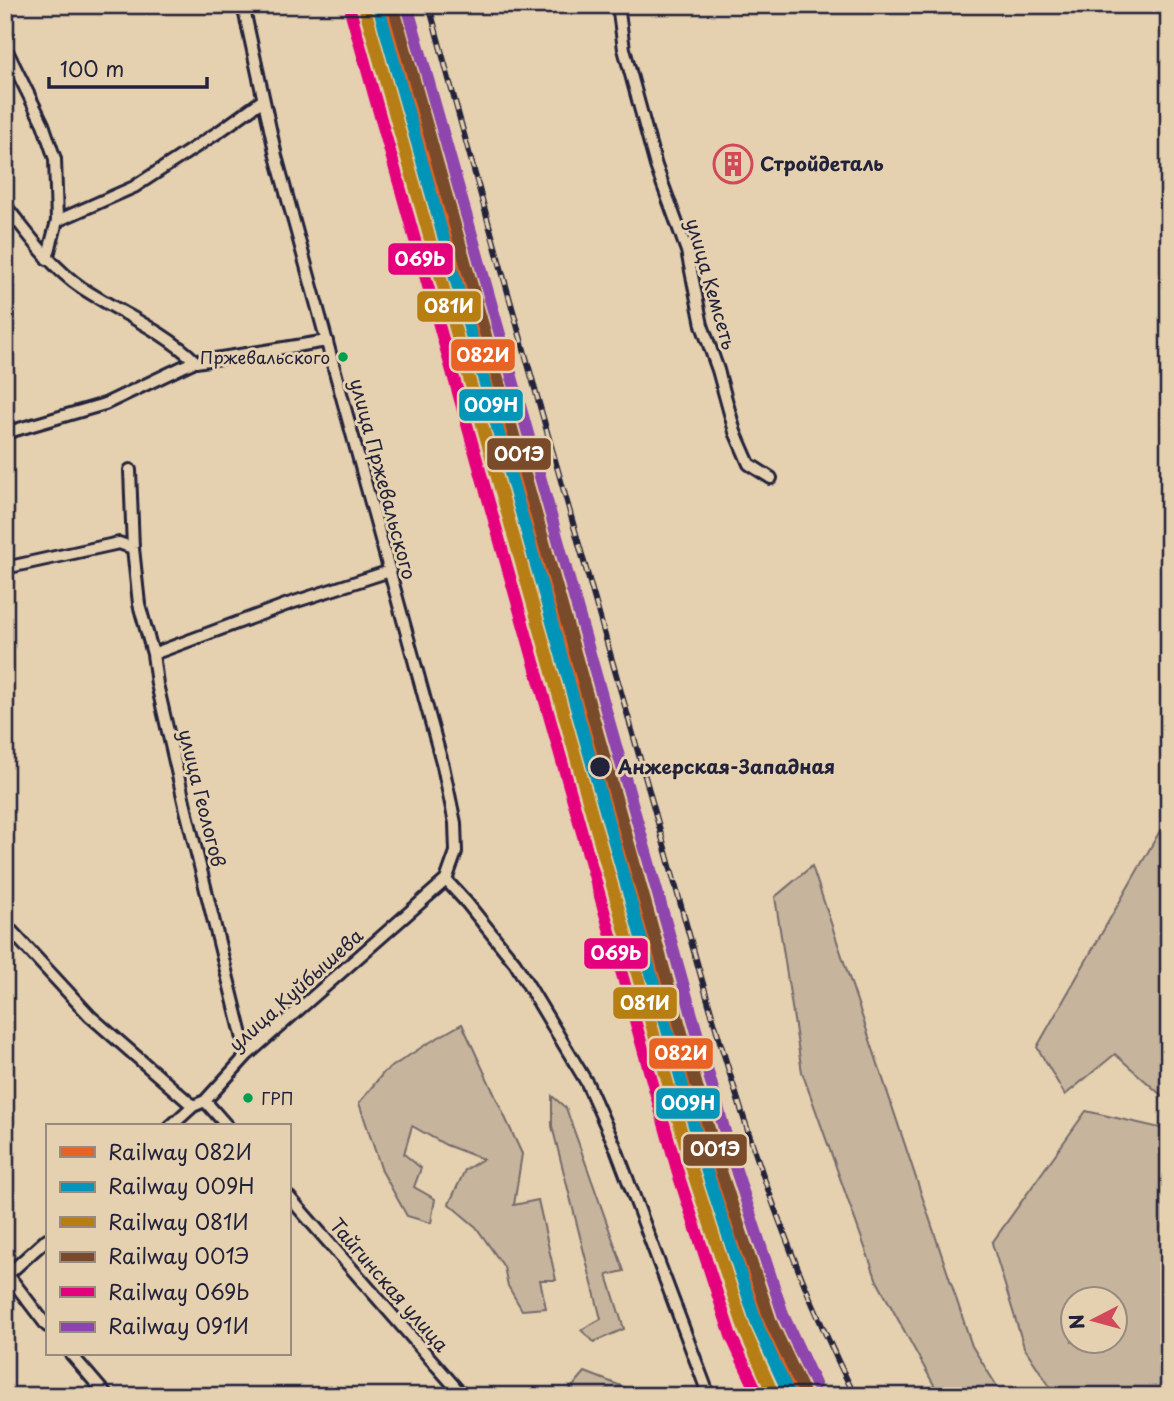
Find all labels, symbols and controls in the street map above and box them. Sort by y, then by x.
scale bar [49,46,206,90]
text: 100 m [60,52,124,84]
building icon: Стройдеталь [712,143,754,185]
place label: Стройдеталь [760,149,884,177]
street label: улица Кемсеть [680,215,744,353]
line badge: 069Ь [387,242,454,276]
text: 069Ь [395,244,445,272]
line badge: 081И [416,290,482,323]
text: 081И [424,291,474,319]
line badge: 082И [450,338,516,372]
text: 082И [456,340,510,368]
place label: Пржевальского [200,344,330,370]
marker: Пржевальского [336,350,350,364]
street label: улица Пржевальского [344,375,424,582]
line badge: 009Н [458,388,524,422]
text: 009Н [464,390,518,418]
line badge: 001Э [486,437,552,471]
text: 001Э [494,439,544,467]
street label: улица Геологов [172,726,234,870]
place label: Анжерская-Западная [617,752,835,780]
marker: Анжерская-Западная [588,755,612,779]
street label: улица Куйбышева [222,921,369,1057]
line badge: 069Ь [583,937,649,970]
text: 069Ь [591,938,641,966]
line badge: 081И [612,986,678,1020]
text: 081И [620,988,670,1016]
line badge: 082И [648,1037,714,1070]
text: 082И [654,1038,708,1066]
place label: ГРП [261,1085,293,1111]
line badge: 009Н [655,1087,721,1120]
text: 009Н [661,1088,715,1116]
marker: ГРП [241,1091,255,1105]
legend [46,1124,290,1356]
line badge: 001Э [682,1133,748,1167]
text: 001Э [690,1134,740,1162]
text: Railway 082И [108,1135,252,1167]
text: Railway 009Н [108,1169,254,1201]
text: Railway 081И [108,1205,249,1237]
street label: Тайгинская улица [324,1211,456,1357]
text: Railway 001Э [108,1239,249,1271]
text: Railway 069Ь [108,1275,250,1307]
north arrow [1058,1286,1128,1356]
text: Railway 091И [108,1309,249,1341]
text: N [1061,1313,1091,1331]

